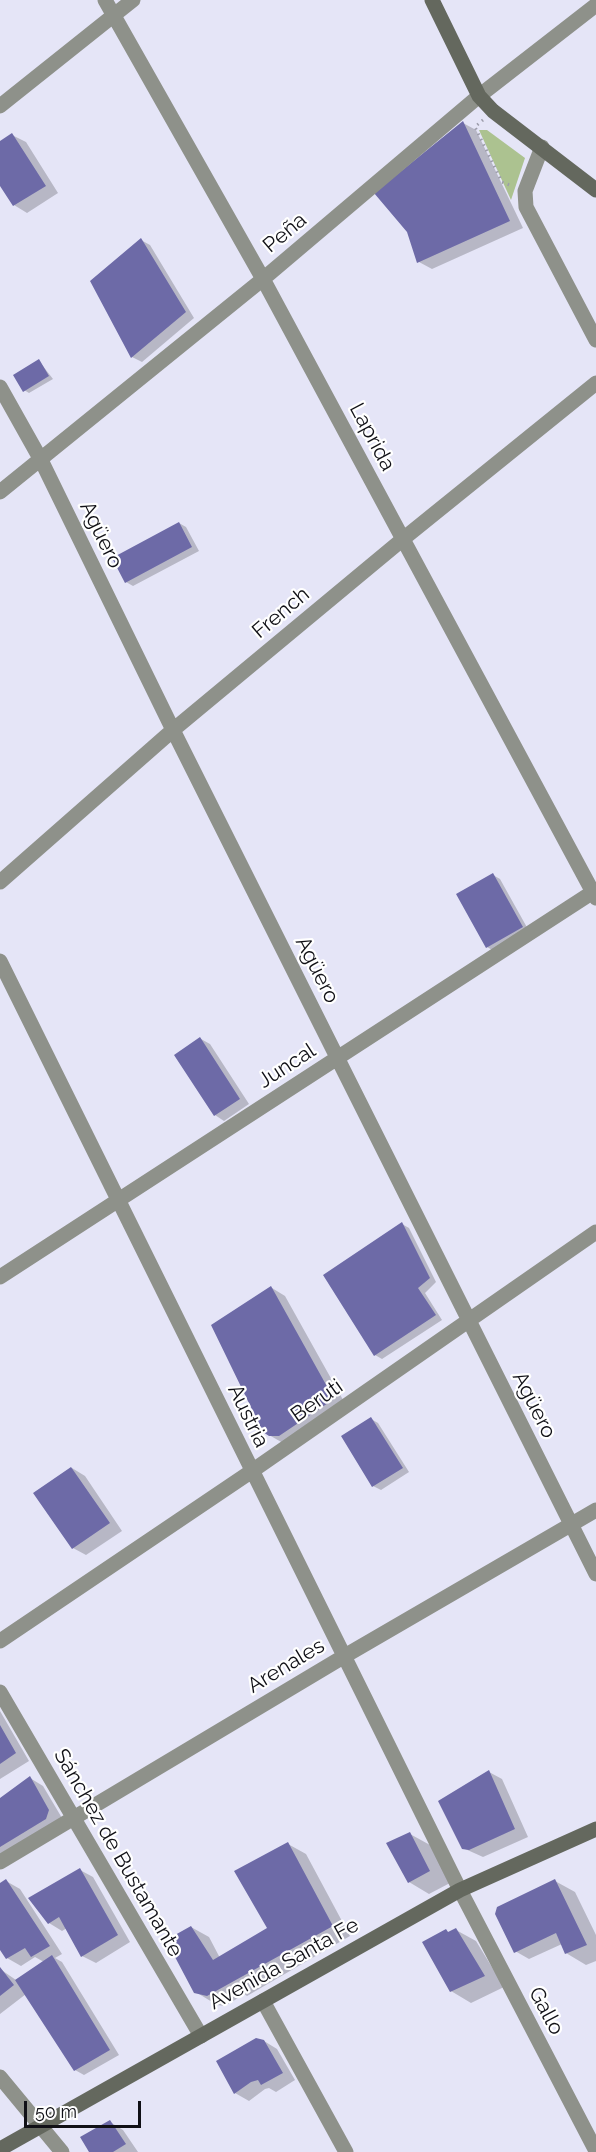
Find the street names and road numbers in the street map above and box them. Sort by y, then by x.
street label: Peña [258,208,312,258]
street label: Laprida [344,399,400,475]
street label: Agüero [74,497,128,573]
street label: French [247,582,315,644]
street label: Agüero [290,933,344,1007]
street label: Juncal [254,1038,320,1094]
street label: Agüero [507,1368,561,1442]
street label: Beruti [286,1374,348,1428]
street label: Austria [222,1380,274,1452]
street label: Arenales [243,1633,329,1699]
street label: Sánchez de Bustamante [48,1745,188,1961]
street label: Avenida Santa Fe [205,1912,363,2016]
street label: Gallo [523,1983,569,2039]

